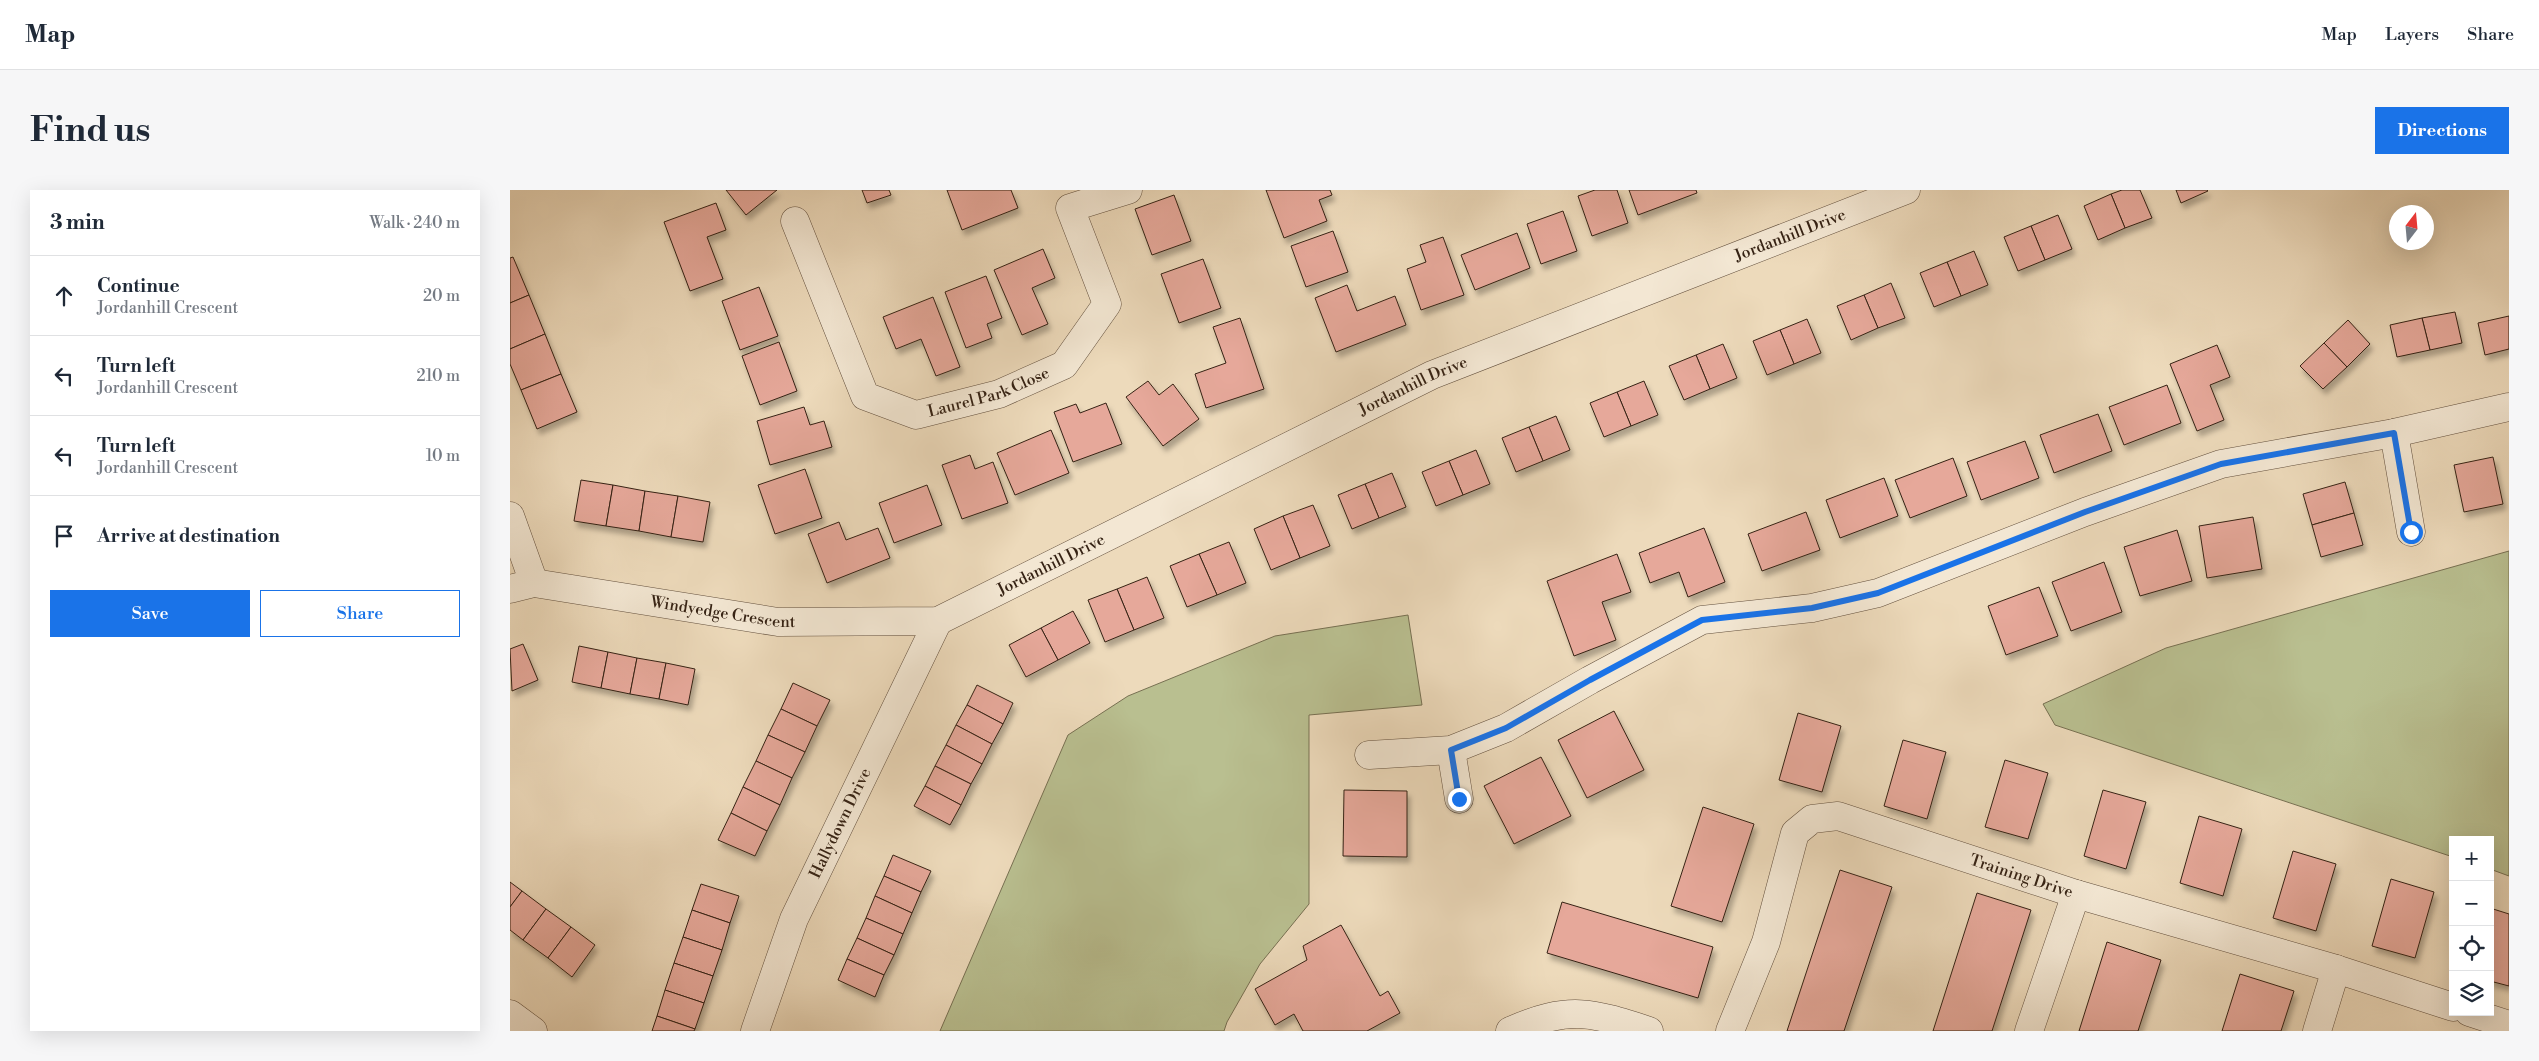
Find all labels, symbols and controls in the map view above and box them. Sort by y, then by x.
text: Map [25,20,75,50]
text: Map [2322,23,2357,46]
text: Layers [2385,23,2439,46]
text: Share [2467,23,2514,46]
button: Directions [2375,107,2509,154]
text: Find us [30,109,150,152]
street label: Jordanhill Drive [1731,205,1849,266]
north arrow [2389,205,2434,250]
text: 3 min [50,210,105,236]
text: Walk · 240 m [369,213,460,233]
text: Continue [97,274,180,298]
icon: ahead [50,282,78,310]
text: 20 m [423,286,460,306]
text: Jordanhill Crescent [97,298,238,318]
street label: Jordanhill Drive [1354,352,1470,420]
text: Turn left [97,354,176,378]
icon: left [50,362,78,390]
street label: Laurel Park Close [926,363,1052,422]
text: 210 m [416,366,460,386]
text: Jordanhill Crescent [97,378,238,398]
text: Turn left [97,434,176,458]
icon: left [50,442,78,470]
text: 10 m [426,446,460,466]
text: Jordanhill Crescent [97,458,238,478]
route start [2400,521,2423,544]
icon: arrive [50,522,78,550]
text: Arrive at destination [97,524,280,548]
street label: Jordanhill Drive [993,530,1108,600]
button: Save [50,590,250,637]
button: Share [260,590,460,637]
street label: Windyedge Crescent [648,592,796,632]
street label: Hallydown Drive [805,765,876,882]
route end [1448,788,1471,811]
map controls [2449,836,2494,1016]
button: + [2449,836,2494,881]
street label: Training Drive [1967,850,2076,902]
button: − [2449,881,2494,926]
button: locate [2449,926,2494,971]
button: layers [2449,971,2494,1016]

